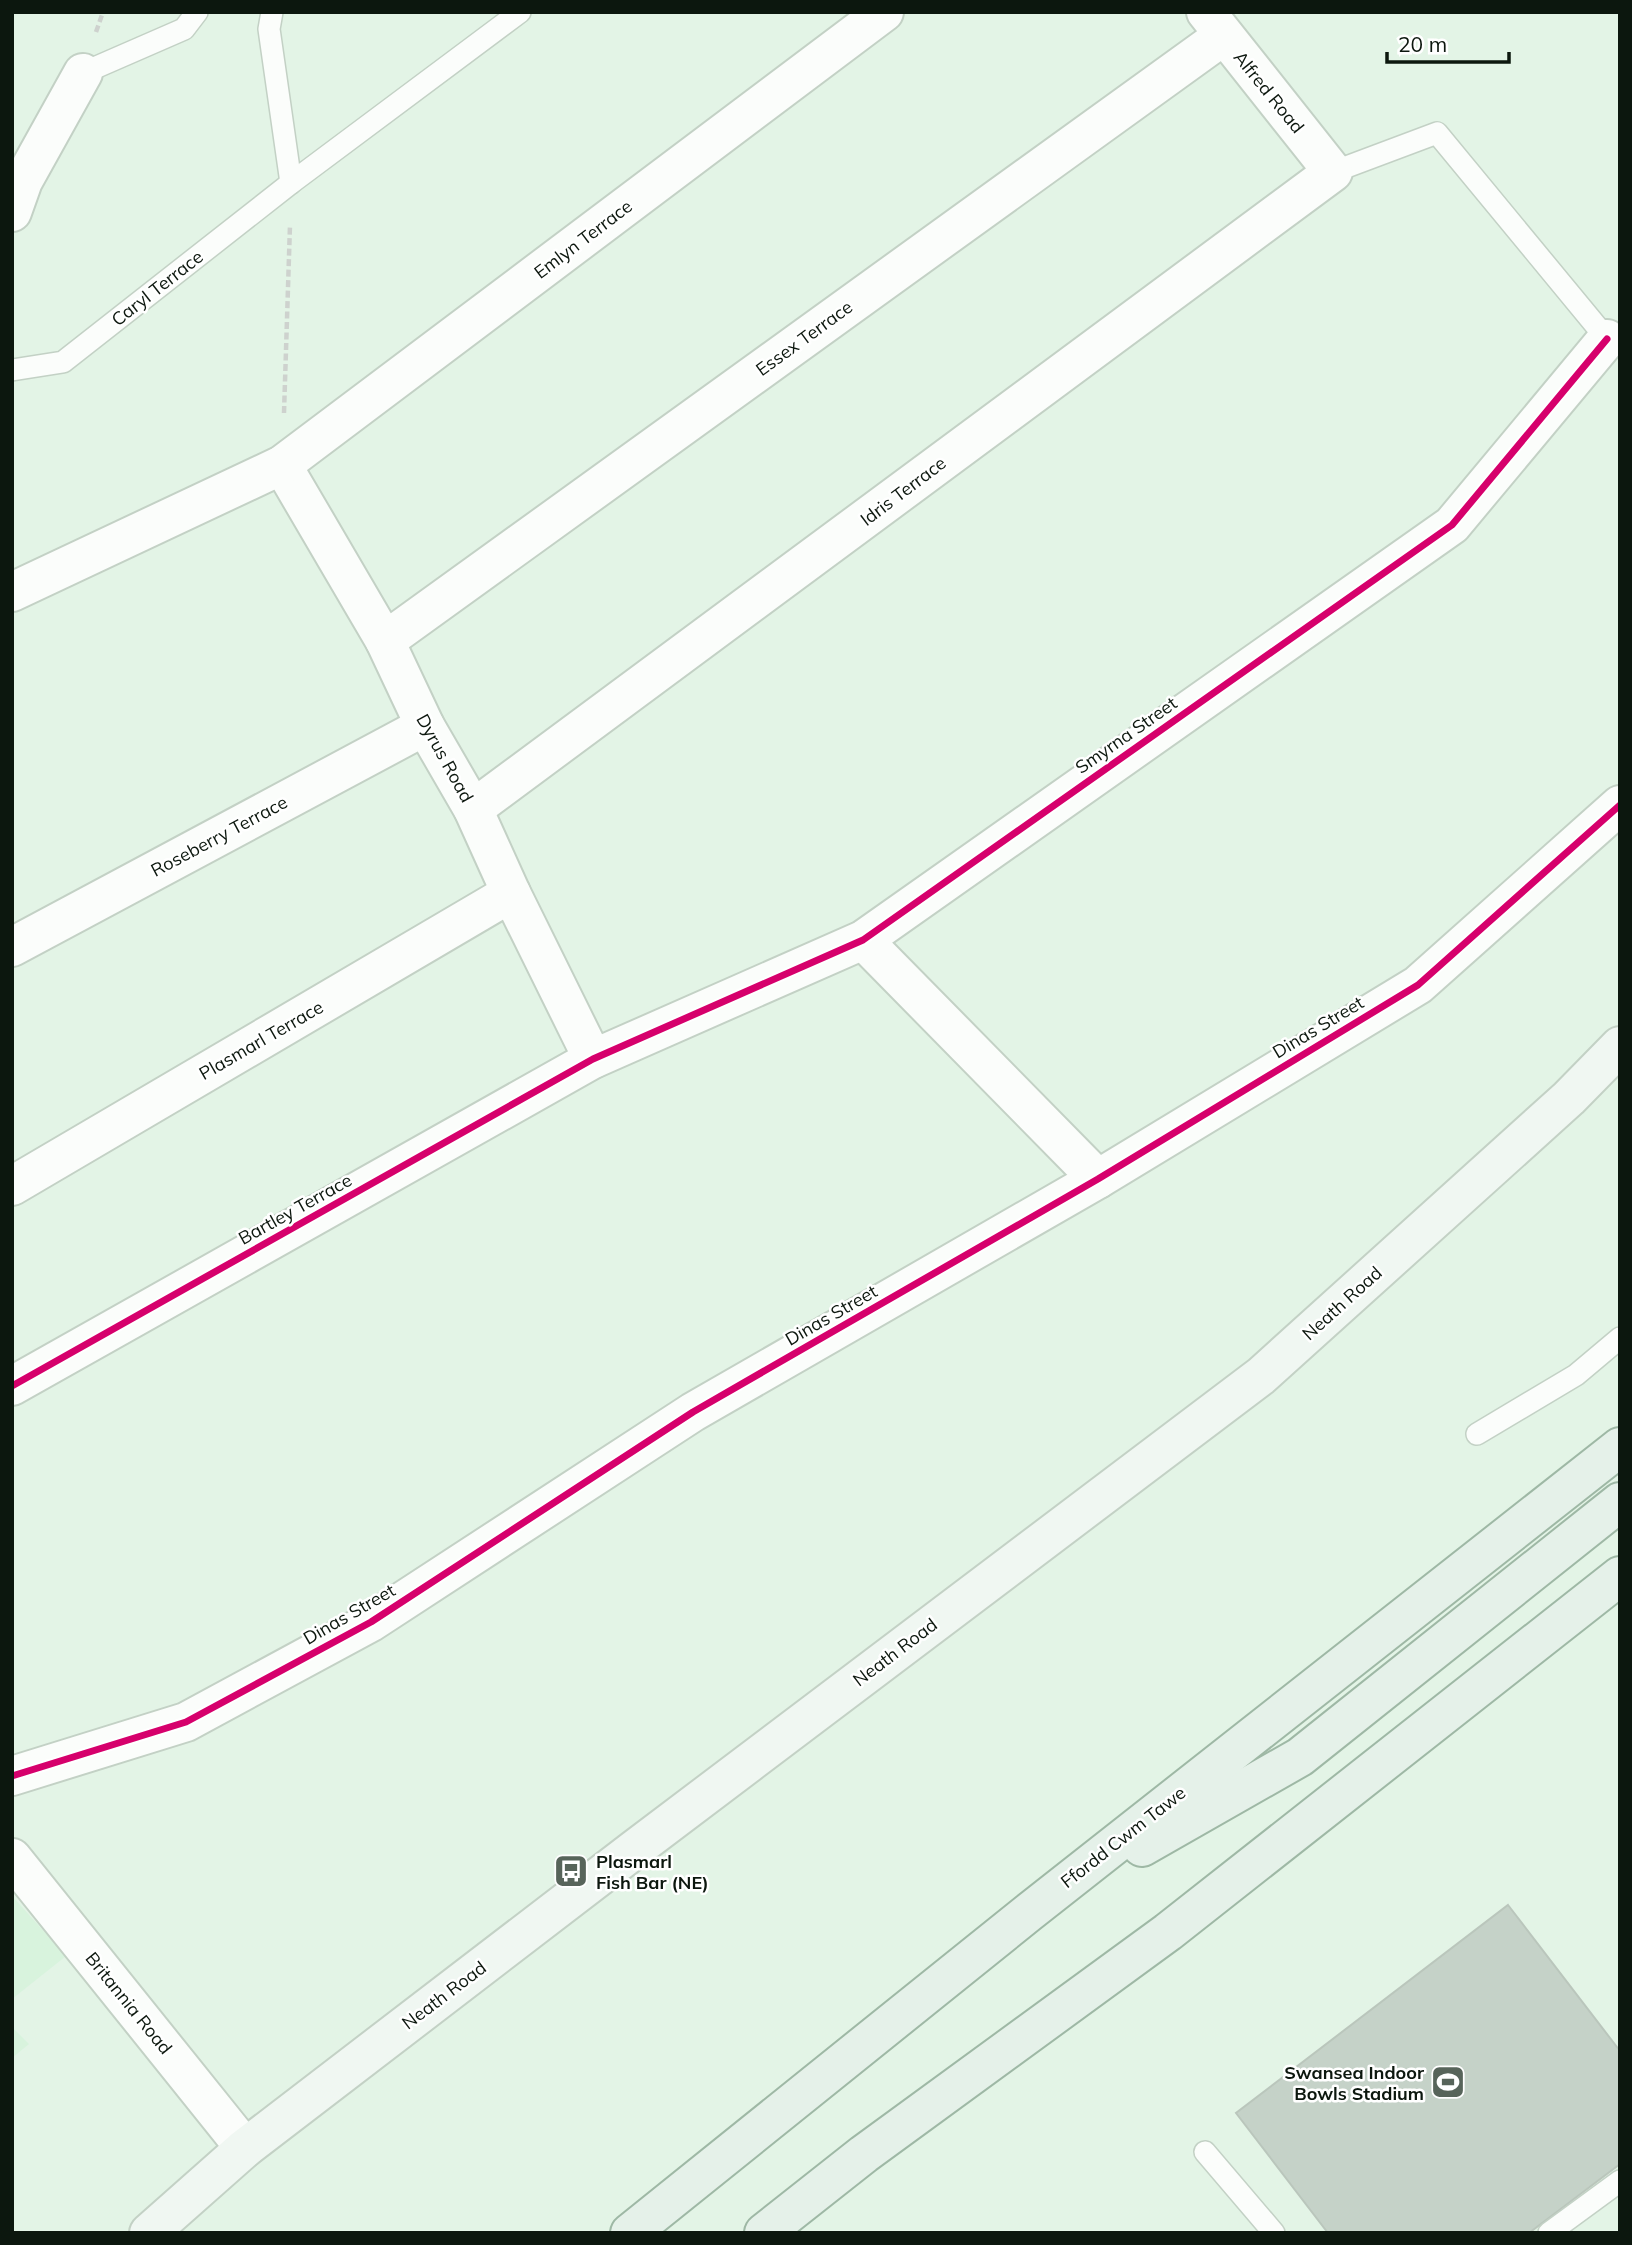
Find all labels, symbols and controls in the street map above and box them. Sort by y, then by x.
scale bar [1387,21,1510,65]
text: 20 m [1398,31,1447,57]
street label: Alfred Road [1229,46,1309,138]
street label: Emlyn Terrace [529,195,637,283]
street label: Caryl Terrace [107,245,207,331]
street label: Essex Terrace [751,295,857,381]
street label: Idris Terrace [856,451,950,531]
street label: Smyrna Street [1071,691,1181,779]
street label: Dyrus Road [411,710,479,806]
street label: Roseberry Terrace [147,790,291,882]
street label: Dinas Street [1268,991,1368,1063]
street label: Plasmarl Terrace [195,995,327,1085]
street label: Bartley Terrace [234,1168,356,1250]
street label: Neath Road [1297,1261,1387,1345]
street label: Dinas Street [781,1279,881,1351]
street label: Dinas Street [299,1578,399,1650]
street label: Neath Road [848,1613,942,1691]
street label: Ffordd Cwm Tawe [1056,1781,1190,1893]
place label: Plasmarl Fish Bar (NE) [596,1850,709,1894]
bus stop icon: Plasmarl Fish Bar (NE) [552,1852,590,1890]
street label: Britannia Road [81,1947,177,2059]
street label: Neath Road [397,1956,491,2034]
place label: Swansea Indoor Bowls Stadium [1284,2061,1425,2105]
sports icon: Swansea Indoor Bowls Stadium [1429,2063,1467,2101]

